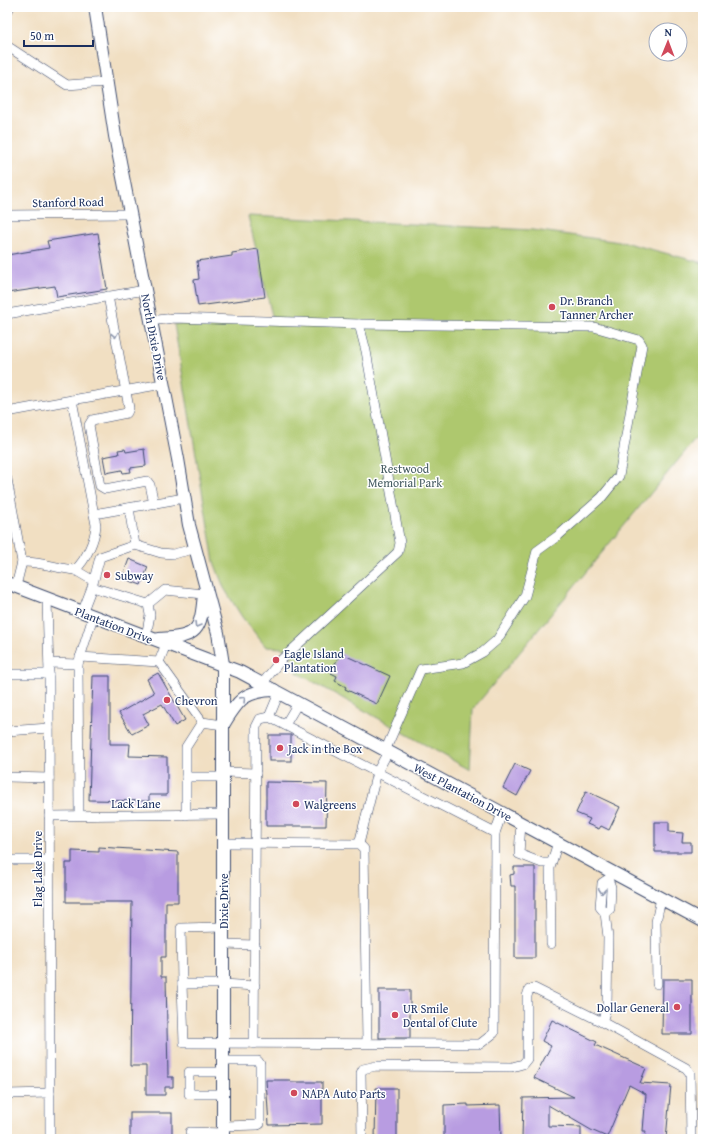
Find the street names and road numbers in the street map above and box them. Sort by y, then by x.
street label: Stanford Road [32,193,104,211]
street label: North Dixie Drive [137,292,171,382]
street label: Plantation Drive [73,602,156,648]
street label: West Plantation Drive [411,759,516,825]
street label: Lack Lane [111,795,161,812]
street label: Flag Lake Drive [29,831,46,907]
street label: Dixie Drive [215,873,232,929]

